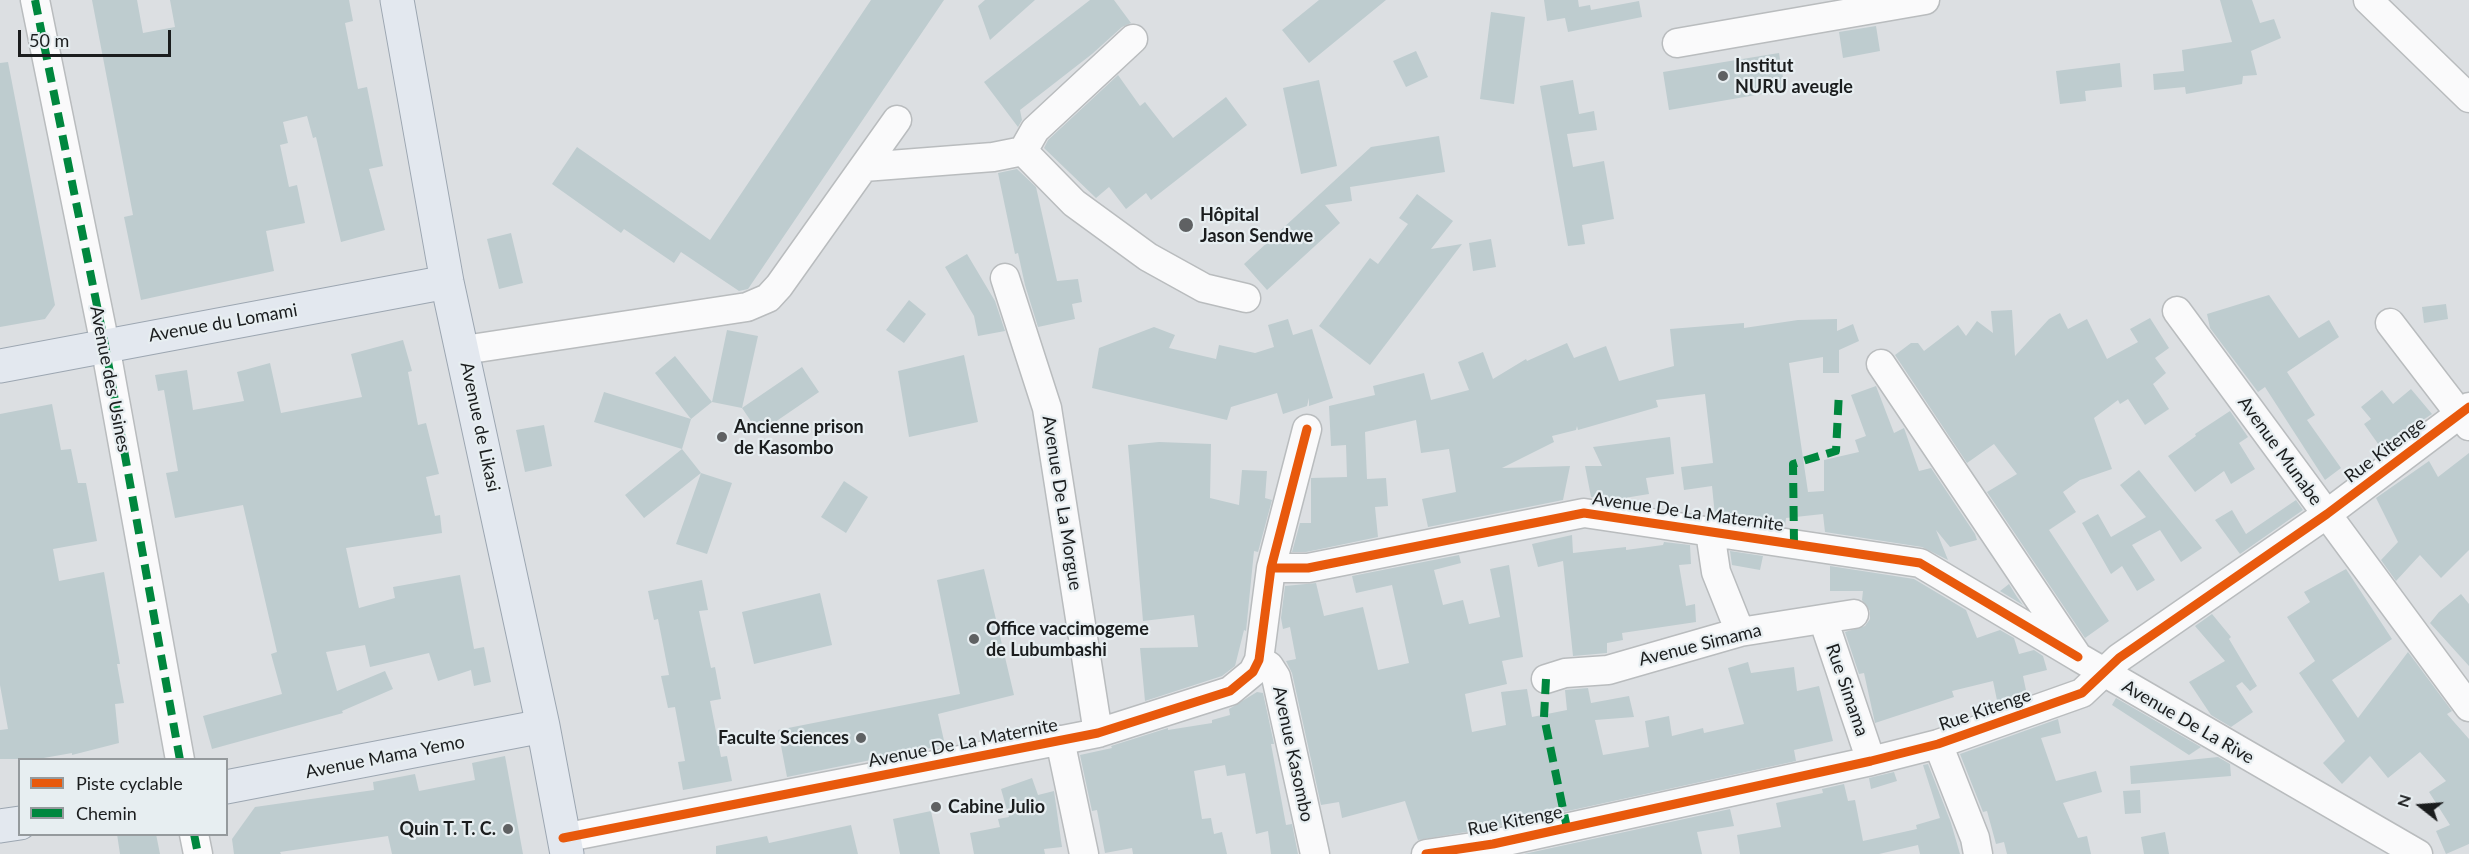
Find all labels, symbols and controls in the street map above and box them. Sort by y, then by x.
scale bar [21,18,174,56]
text: 50 m [29,29,69,51]
place label: Institut NURU aveugle [1735,55,1853,98]
marker: Institut NURU aveugle [1716,69,1730,83]
place label: Hôpital Jason Sendwe [1200,204,1313,246]
marker: Hôpital Jason Sendwe [1177,216,1195,234]
street label: Avenue du Lomami [147,299,299,347]
street label: Avenue des Usines [85,304,135,454]
street label: Avenue de Likasi [456,360,504,494]
street label: Avenue Munabe [2233,392,2327,510]
street label: Rue Kitenge [2340,412,2430,488]
street label: Avenue De La Morgue [1038,414,1086,592]
place label: Ancienne prison de Kasombo [734,416,864,458]
marker: Ancienne prison de Kasombo [715,430,729,444]
street label: Avenue De La Maternite [1591,488,1785,536]
place label: Office vaccimogeme de Lubumbashi [986,618,1149,660]
street label: Avenue Simama [1636,619,1764,671]
marker: Office vaccimogeme de Lubumbashi [967,632,981,646]
street label: Rue Simama [1821,641,1873,739]
street label: Avenue De La Rive [2118,675,2258,769]
street label: Avenue Kasombo [1268,684,1318,824]
street label: Rue Kitenge [1936,684,2034,736]
street label: Avenue De La Maternite [866,714,1060,772]
place label: Faculte Sciences [718,727,849,749]
street label: Avenue Mama Yemo [304,731,466,783]
marker: Faculte Sciences [854,731,868,745]
legend [18,758,228,836]
text: Piste cyclable [76,772,183,794]
north arrow [2391,776,2451,836]
text: N [2392,792,2414,809]
place label: Cabine Julio [948,796,1045,818]
marker: Cabine Julio [929,800,943,814]
street label: Rue Kitenge [1466,801,1564,841]
text: Chemin [76,802,137,824]
place label: Quin T. T. C. [400,818,496,840]
marker: Quin T. T. C. [501,822,515,836]

